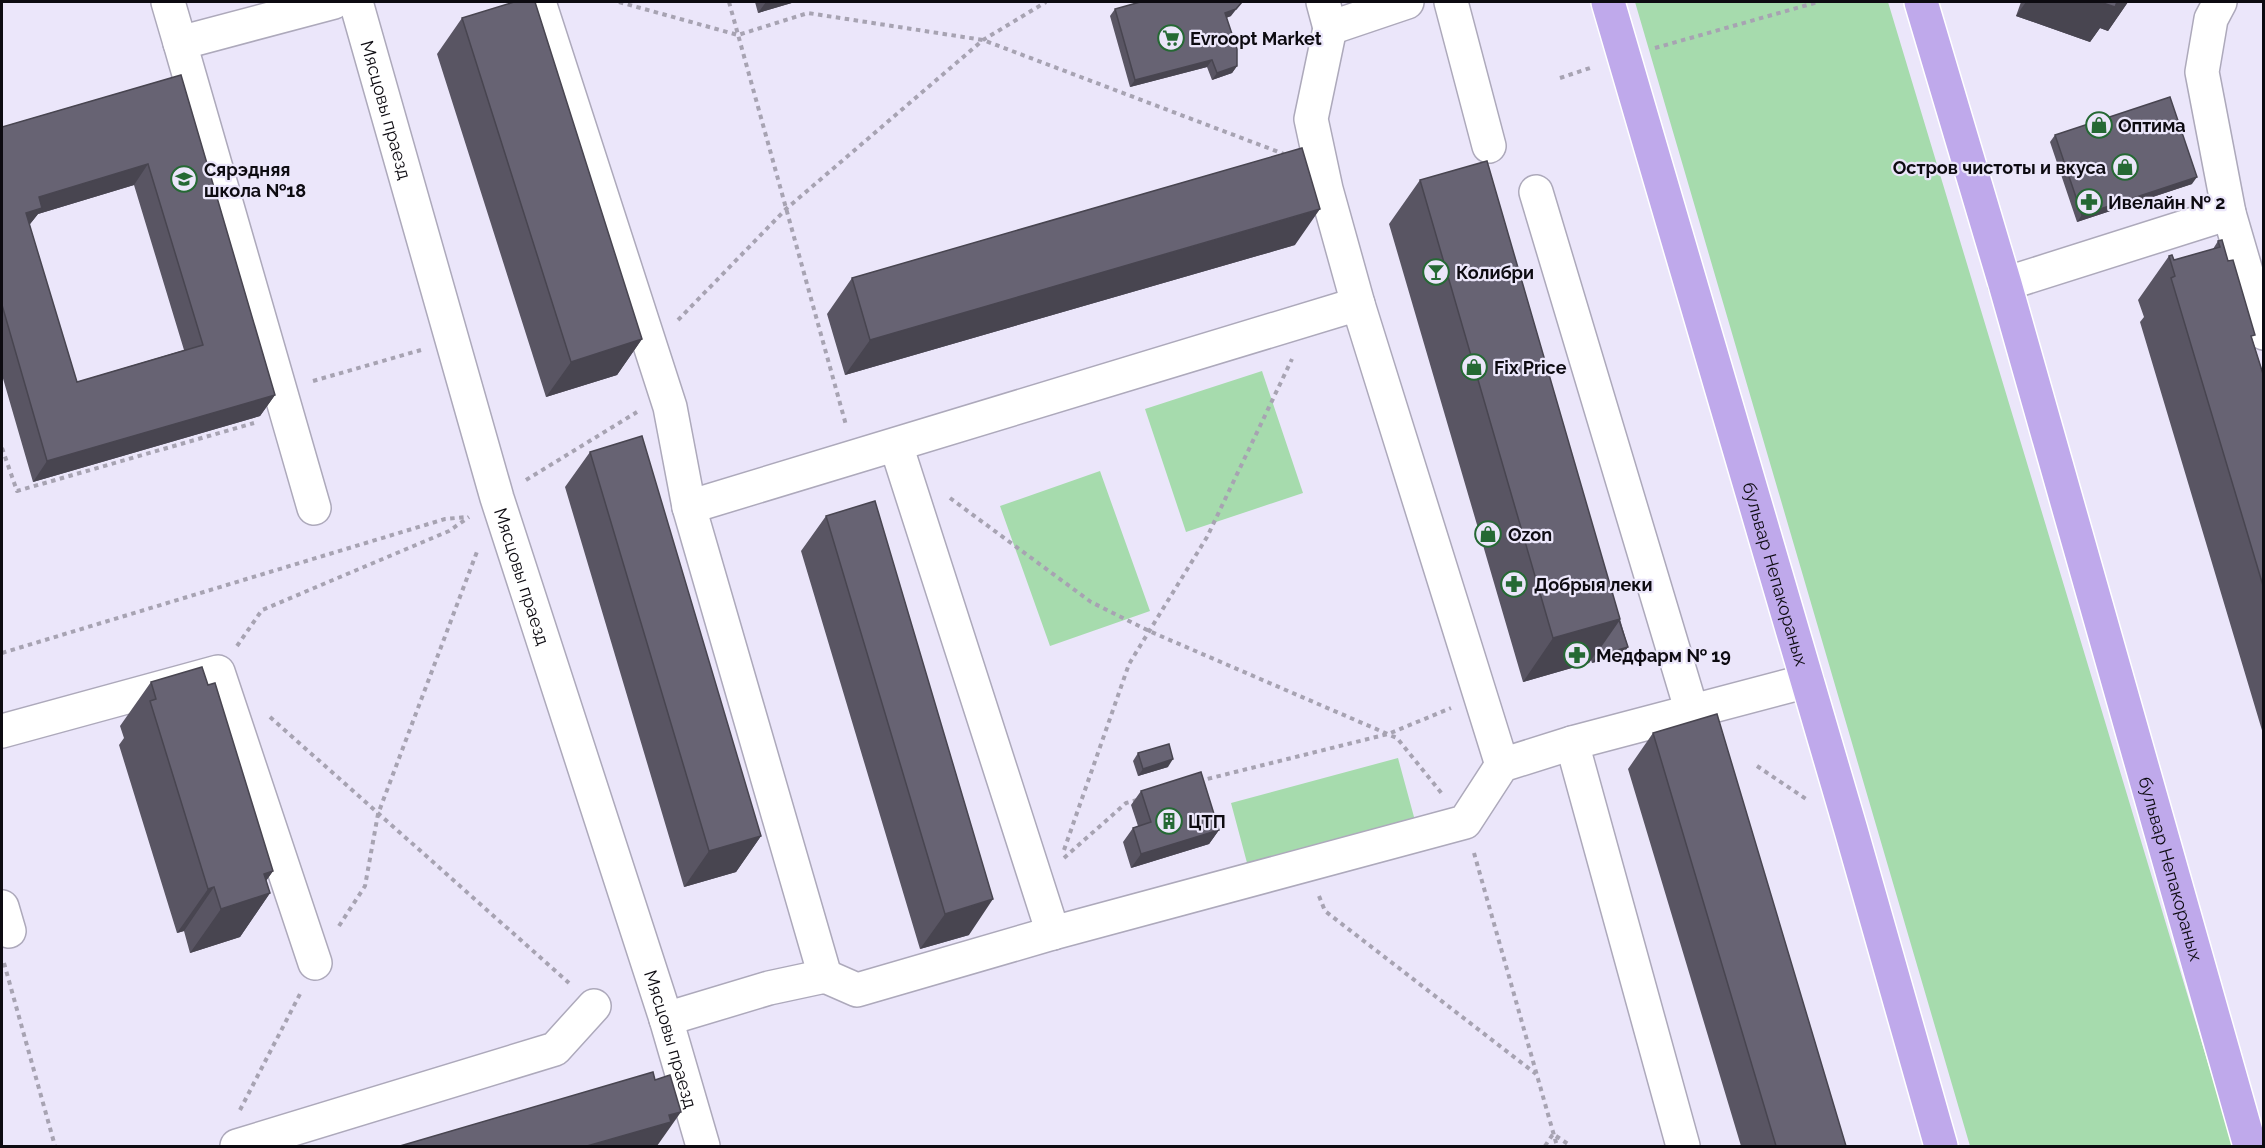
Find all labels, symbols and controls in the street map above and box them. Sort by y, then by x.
supermarket icon: Evroopt Market [1156,23,1186,53]
place label: Evroopt Market [1190,28,1322,49]
street label: Мясцовы праезд [357,38,416,181]
shop icon: Оптима [2084,110,2114,140]
place label: Оптима [2118,115,2186,136]
shop icon: Остров чистоты и вкуса [2110,152,2140,182]
place label: Остров чистоты и вкуса [1893,157,2106,178]
place label: Сярэдняя школа №18 [204,159,306,201]
school or university icon: Сярэдняя школа №18 [169,164,199,194]
pharmacy icon: Ивелайн № 2 [2074,187,2104,217]
place label: Ивелайн № 2 [2108,192,2225,213]
bar icon: Колибри [1421,257,1451,287]
place label: Колибри [1456,262,1534,283]
shop icon: Fix Price [1459,352,1489,382]
place label: Fix Price [1494,357,1567,378]
street label: бульвар Непакораных [1739,479,1813,668]
street label: Мясцовы праезд [490,505,554,648]
shop icon: Ozon [1473,519,1503,549]
place label: Ozon [1508,524,1552,545]
pharmacy icon: Добрыя леки [1499,569,1529,599]
place label: Добрыя леки [1534,574,1653,595]
pharmacy icon: Медфарм № 19 [1562,640,1592,670]
place label: Медфарм № 19 [1596,645,1731,666]
street label: бульвар Непакораных [2135,774,2207,963]
building icon: ЦТП [1154,806,1184,836]
place label: ЦТП [1188,811,1226,832]
street label: Мясцовы праезд [640,967,702,1110]

